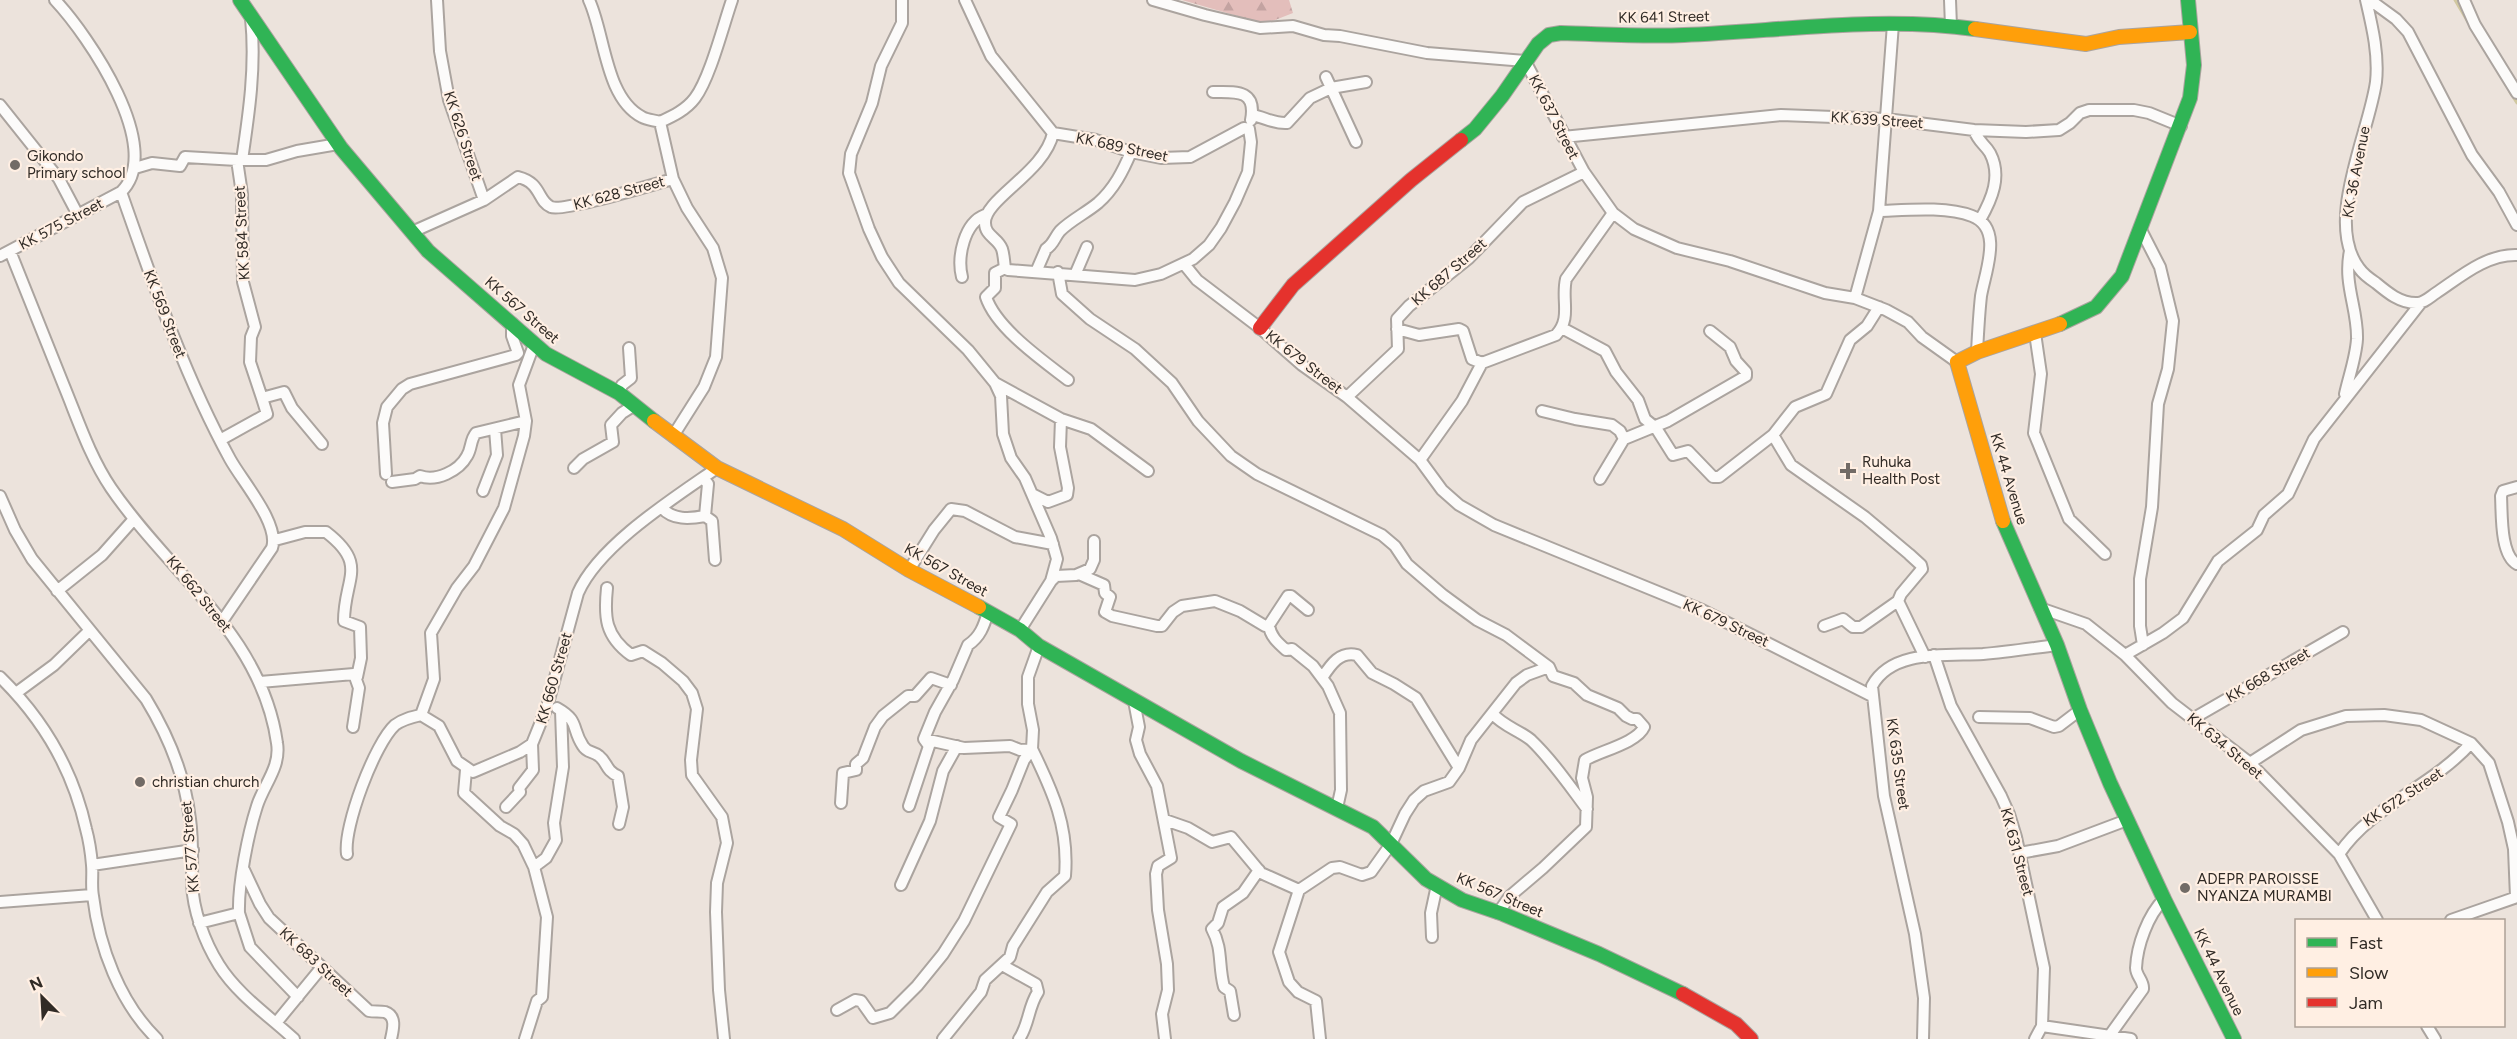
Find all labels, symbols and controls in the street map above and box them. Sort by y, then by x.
street label: KK 641 Street [1618,7,1710,27]
street label: KK 637 Street [1525,72,1583,163]
street label: KK 626 Street [440,89,486,183]
street label: KK 639 Street [1830,108,1924,132]
street label: KK 36 Avenue [2338,125,2374,219]
street label: KK 689 Street [1074,128,1170,166]
place label: Gikondo Primary school [27,147,125,182]
marker: Gikondo Primary school [8,158,22,172]
street label: KK 628 Street [571,172,667,214]
street label: KK 584 Street [231,185,253,281]
street label: KK 575 Street [16,194,107,254]
street label: KK 687 Street [1408,234,1490,309]
street label: KK 569 Street [140,267,190,361]
street label: KK 567 Street [481,273,563,347]
street label: KK 679 Street [1262,326,1346,398]
street label: KK 44 Avenue [1986,431,2032,527]
place label: Ruhuka Health Post [1862,453,1940,488]
marker: Ruhuka Health Post [1839,462,1857,480]
street label: KK 567 Street [901,540,991,601]
street label: KK 662 Street [163,552,235,636]
street label: KK 679 Street [1680,595,1772,651]
street label: KK 660 Street [532,630,576,726]
street label: KK 668 Street [2223,644,2313,706]
street label: KK 634 Street [2183,709,2267,783]
street label: KK 635 Street [1883,717,1913,812]
street label: KK 672 Street [2360,763,2447,830]
place label: christian church [152,773,259,791]
marker: christian church [133,775,147,789]
street label: KK 577 Street [177,800,203,894]
street label: KK 631 Street [1997,806,2037,898]
street label: KK 567 Street [1454,869,1547,922]
place label: ADEPR PAROISSE NYANZA MURAMBI [2197,870,2332,905]
marker: ADEPR PAROISSE NYANZA MURAMBI [2178,881,2192,895]
legend [2295,919,2505,1027]
street label: KK 683 Street [276,924,357,1001]
street label: KK 44 Avenue [2190,925,2248,1019]
text: Fast [2349,932,2383,954]
text: Slow [2349,962,2388,984]
north arrow [12,967,72,1027]
text: N [27,973,46,995]
text: Jam [2349,992,2383,1014]

